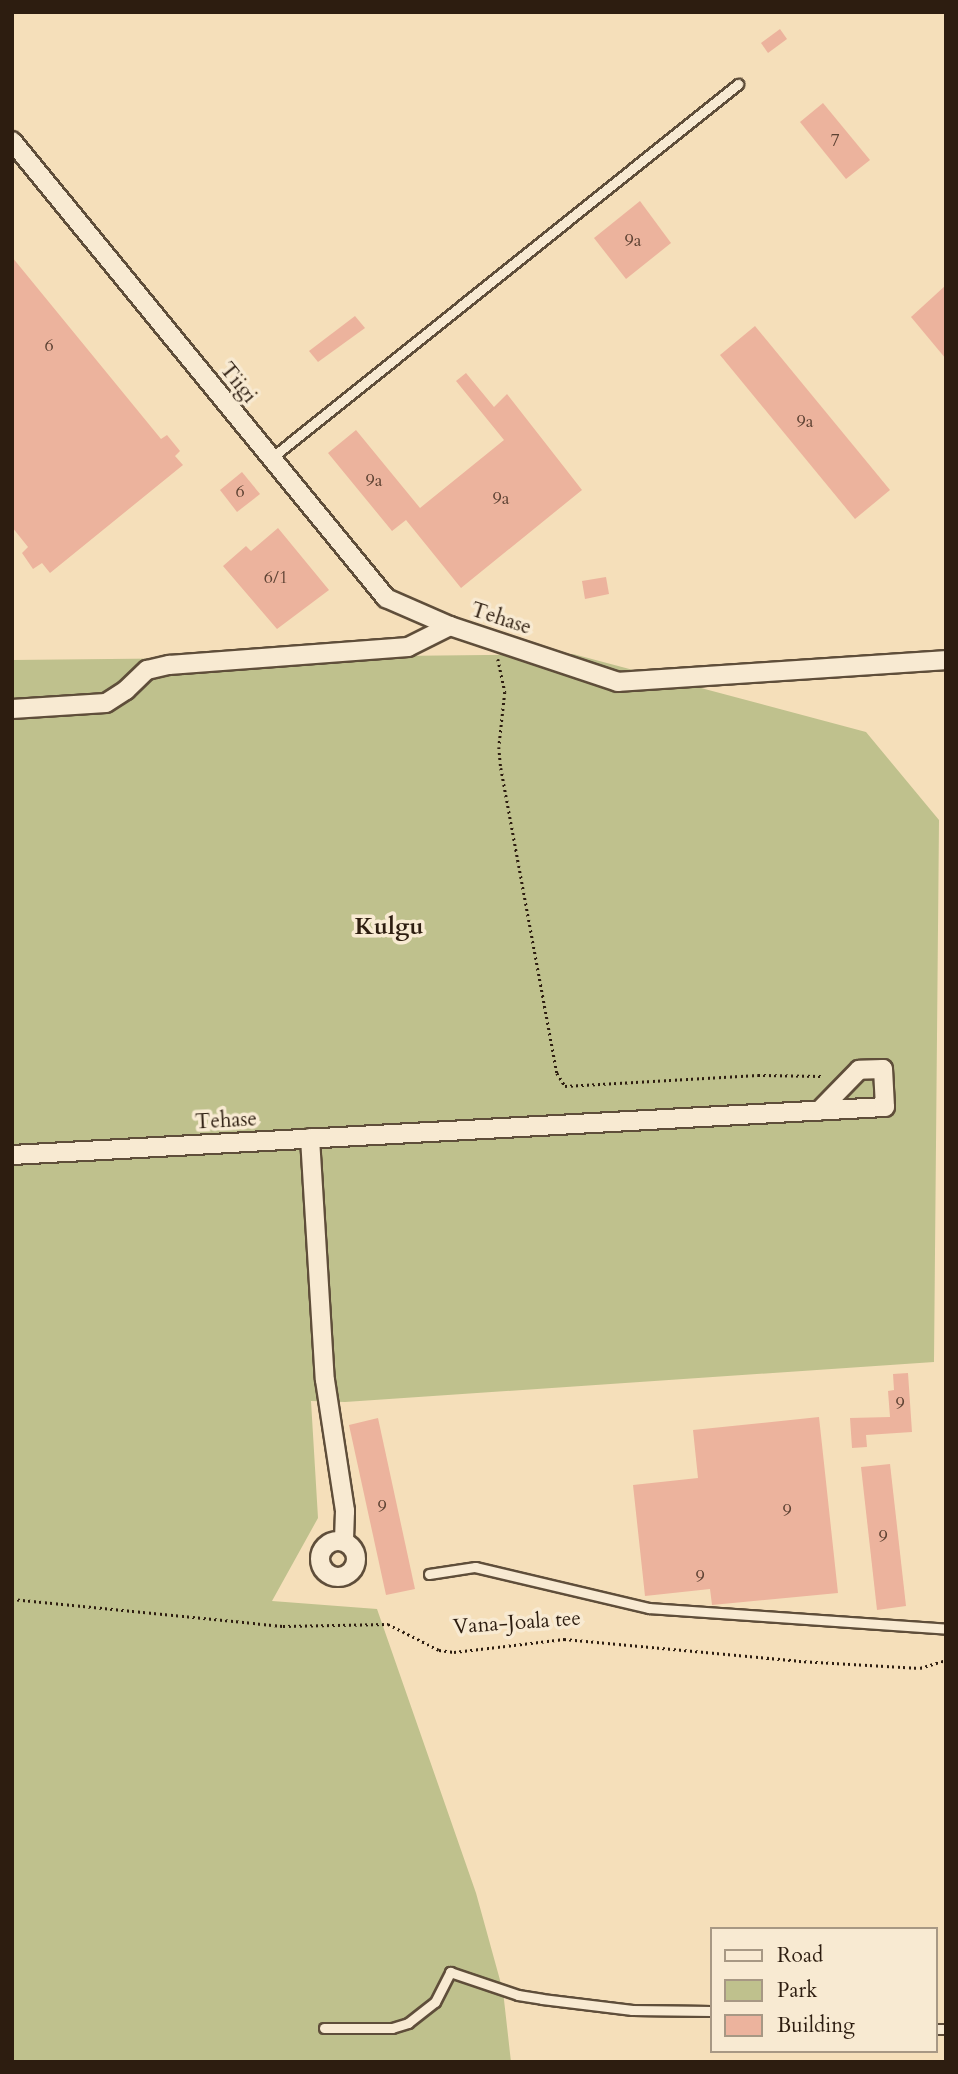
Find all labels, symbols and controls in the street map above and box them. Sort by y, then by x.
house number: 7 [830,130,840,152]
house number: 9a [625,230,641,252]
house number: 6 [44,335,54,357]
street label: Tiigi [214,358,262,408]
house number: 9a [797,411,813,433]
house number: 9a [366,470,382,492]
house number: 6 [235,481,245,503]
house number: 9a [493,488,509,510]
house number: 6/1 [264,567,288,589]
street label: Tehase [468,597,534,641]
district label: Kulgu [355,913,423,941]
street label: Tehase [194,1107,258,1135]
house number: 9 [895,1393,905,1415]
house number: 9 [377,1496,387,1518]
house number: 9 [782,1500,792,1522]
house number: 9 [878,1526,888,1548]
house number: 9 [695,1566,705,1588]
street label: Vana-Joala tee [452,1606,582,1640]
legend [710,1927,937,2053]
text: Road [777,1941,823,1970]
text: Park [777,1976,817,2005]
text: Building [777,2011,855,2040]

